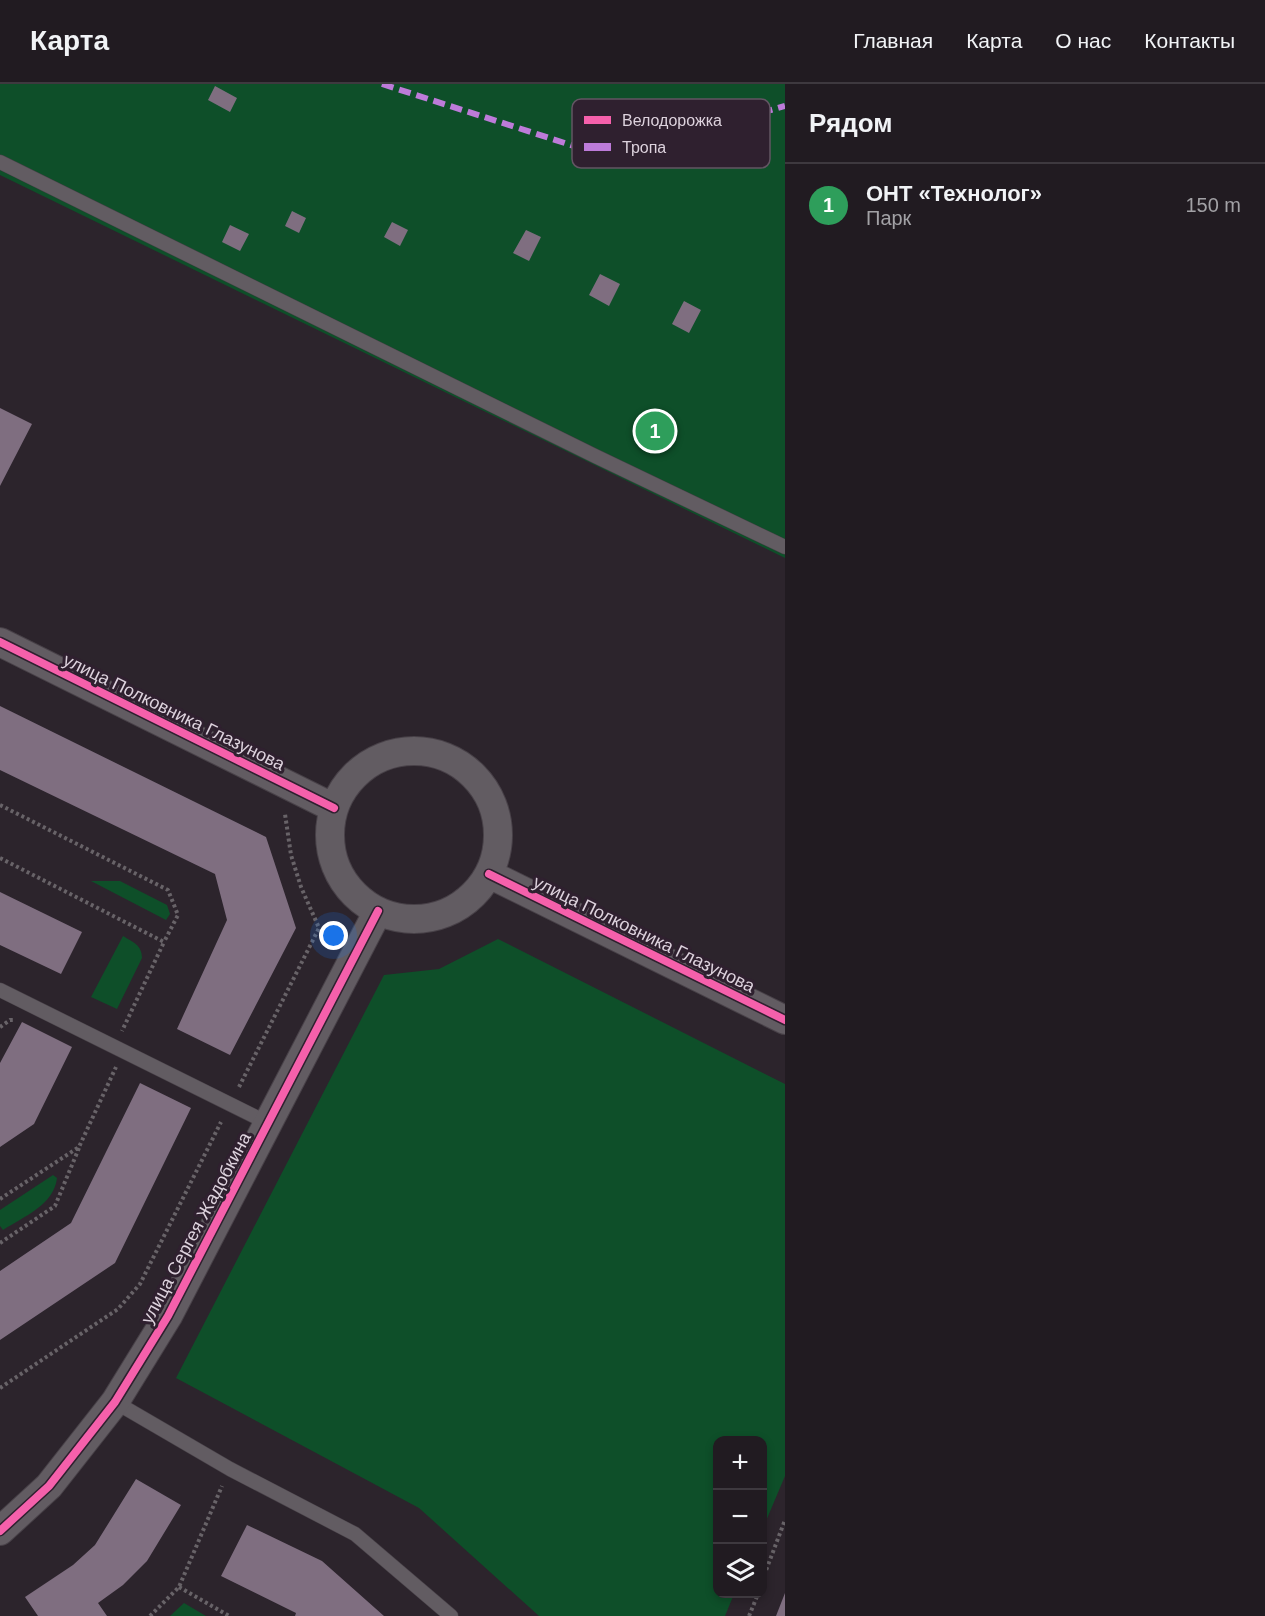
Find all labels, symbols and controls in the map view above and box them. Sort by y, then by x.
text: Карта [30,25,109,56]
text: Главная [853,29,933,52]
text: Карта [966,29,1022,52]
text: О нас [1055,29,1111,52]
text: Контакты [1144,29,1235,52]
legend [572,99,770,168]
text: Рядом [809,108,892,138]
text: Велодорожка [622,112,722,129]
text: Тропа [622,139,666,156]
text: ОНТ «Технолог» [866,181,1042,206]
text: 1 [823,194,834,216]
text: 150 m [1185,194,1241,216]
text: Парк [866,207,911,229]
pin: 1 [636,408,674,454]
street label: улица Полковника Глазунова [60,650,289,775]
street label: улица Полковника Глазунова [530,872,759,997]
your location [319,921,348,950]
street label: улица Сергея Жадобкина [137,1128,256,1327]
map controls [713,1436,767,1598]
button: + [713,1436,767,1490]
button: − [713,1490,767,1544]
button: layers [713,1544,767,1598]

